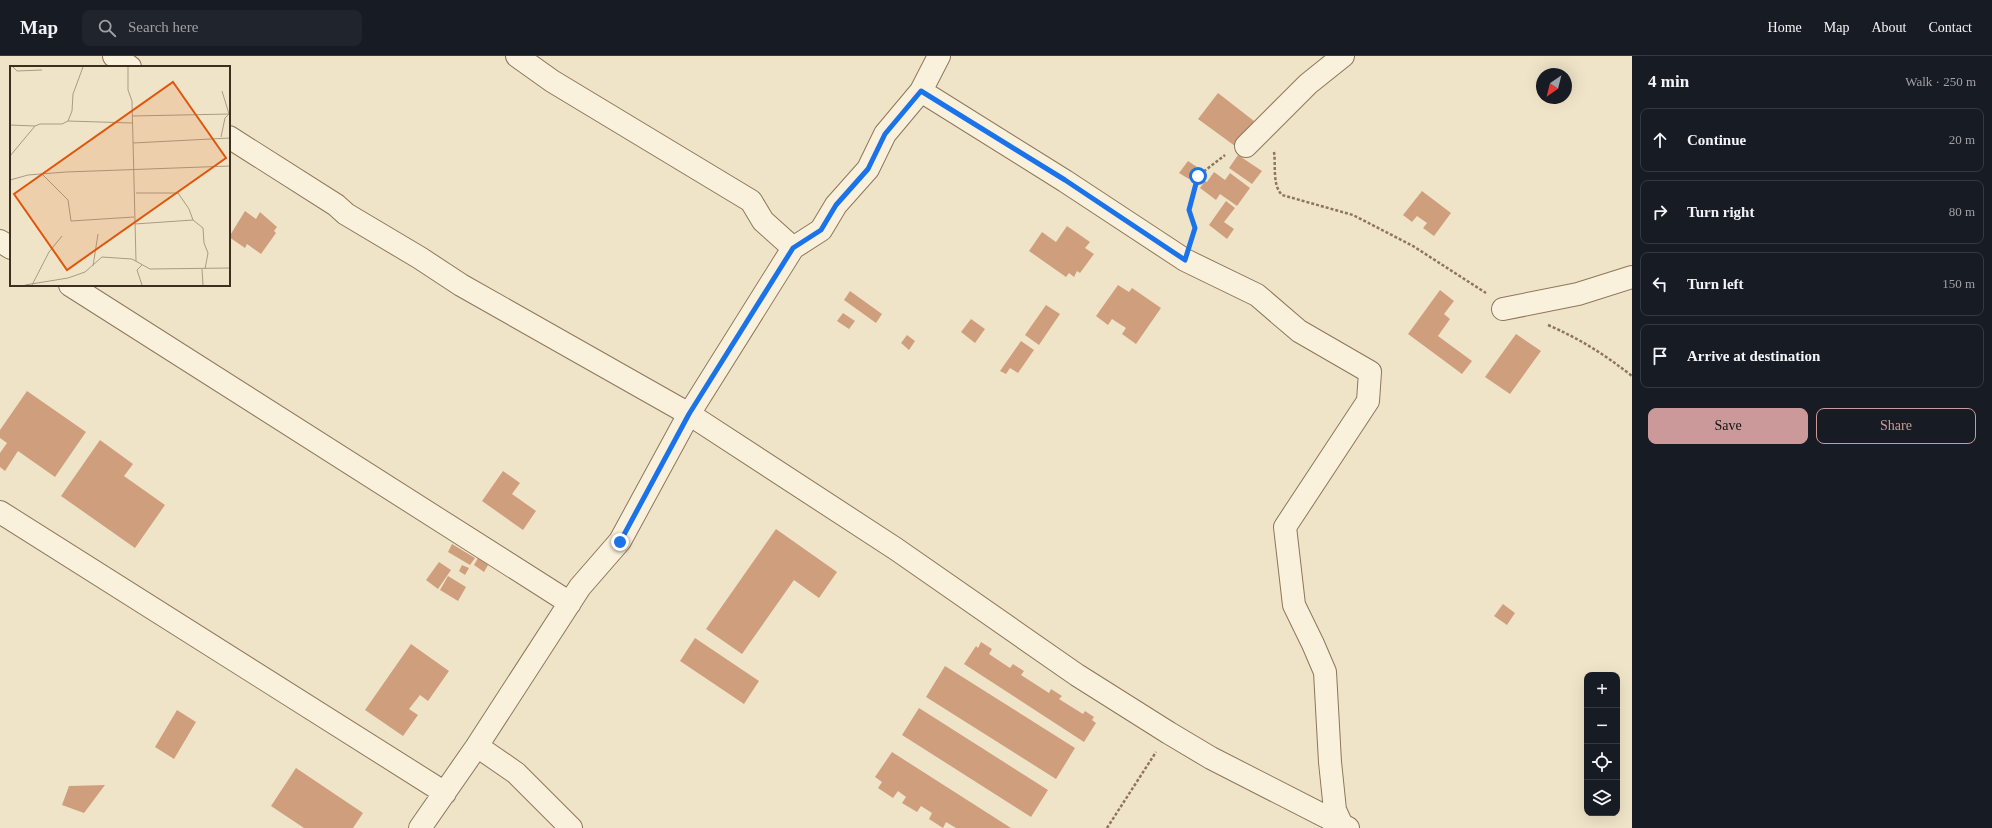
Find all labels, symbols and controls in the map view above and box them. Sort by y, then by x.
search box [82,10,362,46]
text: Map [20,17,58,38]
icon: search [96,17,118,39]
text: Search here [128,19,198,35]
text: Home [1768,20,1802,35]
text: Map [1824,20,1849,35]
text: About [1871,20,1906,35]
text: Contact [1928,20,1972,35]
inset map [10,66,230,286]
north arrow [1536,68,1572,104]
text: 4 min [1648,72,1689,91]
text: Walk · 250 m [1905,74,1976,89]
icon: ahead [1649,129,1671,151]
text: Continue [1687,132,1746,148]
text: 20 m [1949,132,1975,147]
route start [1189,167,1207,185]
icon: right [1649,201,1671,223]
text: Turn right [1687,204,1754,220]
text: 80 m [1949,204,1975,219]
icon: left [1649,273,1671,295]
text: Turn left [1687,276,1744,292]
text: 150 m [1942,276,1975,291]
icon: arrive [1649,345,1671,367]
text: Arrive at destination [1687,348,1820,364]
button: Save [1648,408,1808,444]
button: Share [1816,408,1976,444]
route end [611,533,629,551]
map controls [1584,672,1620,816]
button: + [1584,672,1620,708]
button: − [1584,708,1620,744]
button: locate [1584,744,1620,780]
button: layers [1584,780,1620,816]

